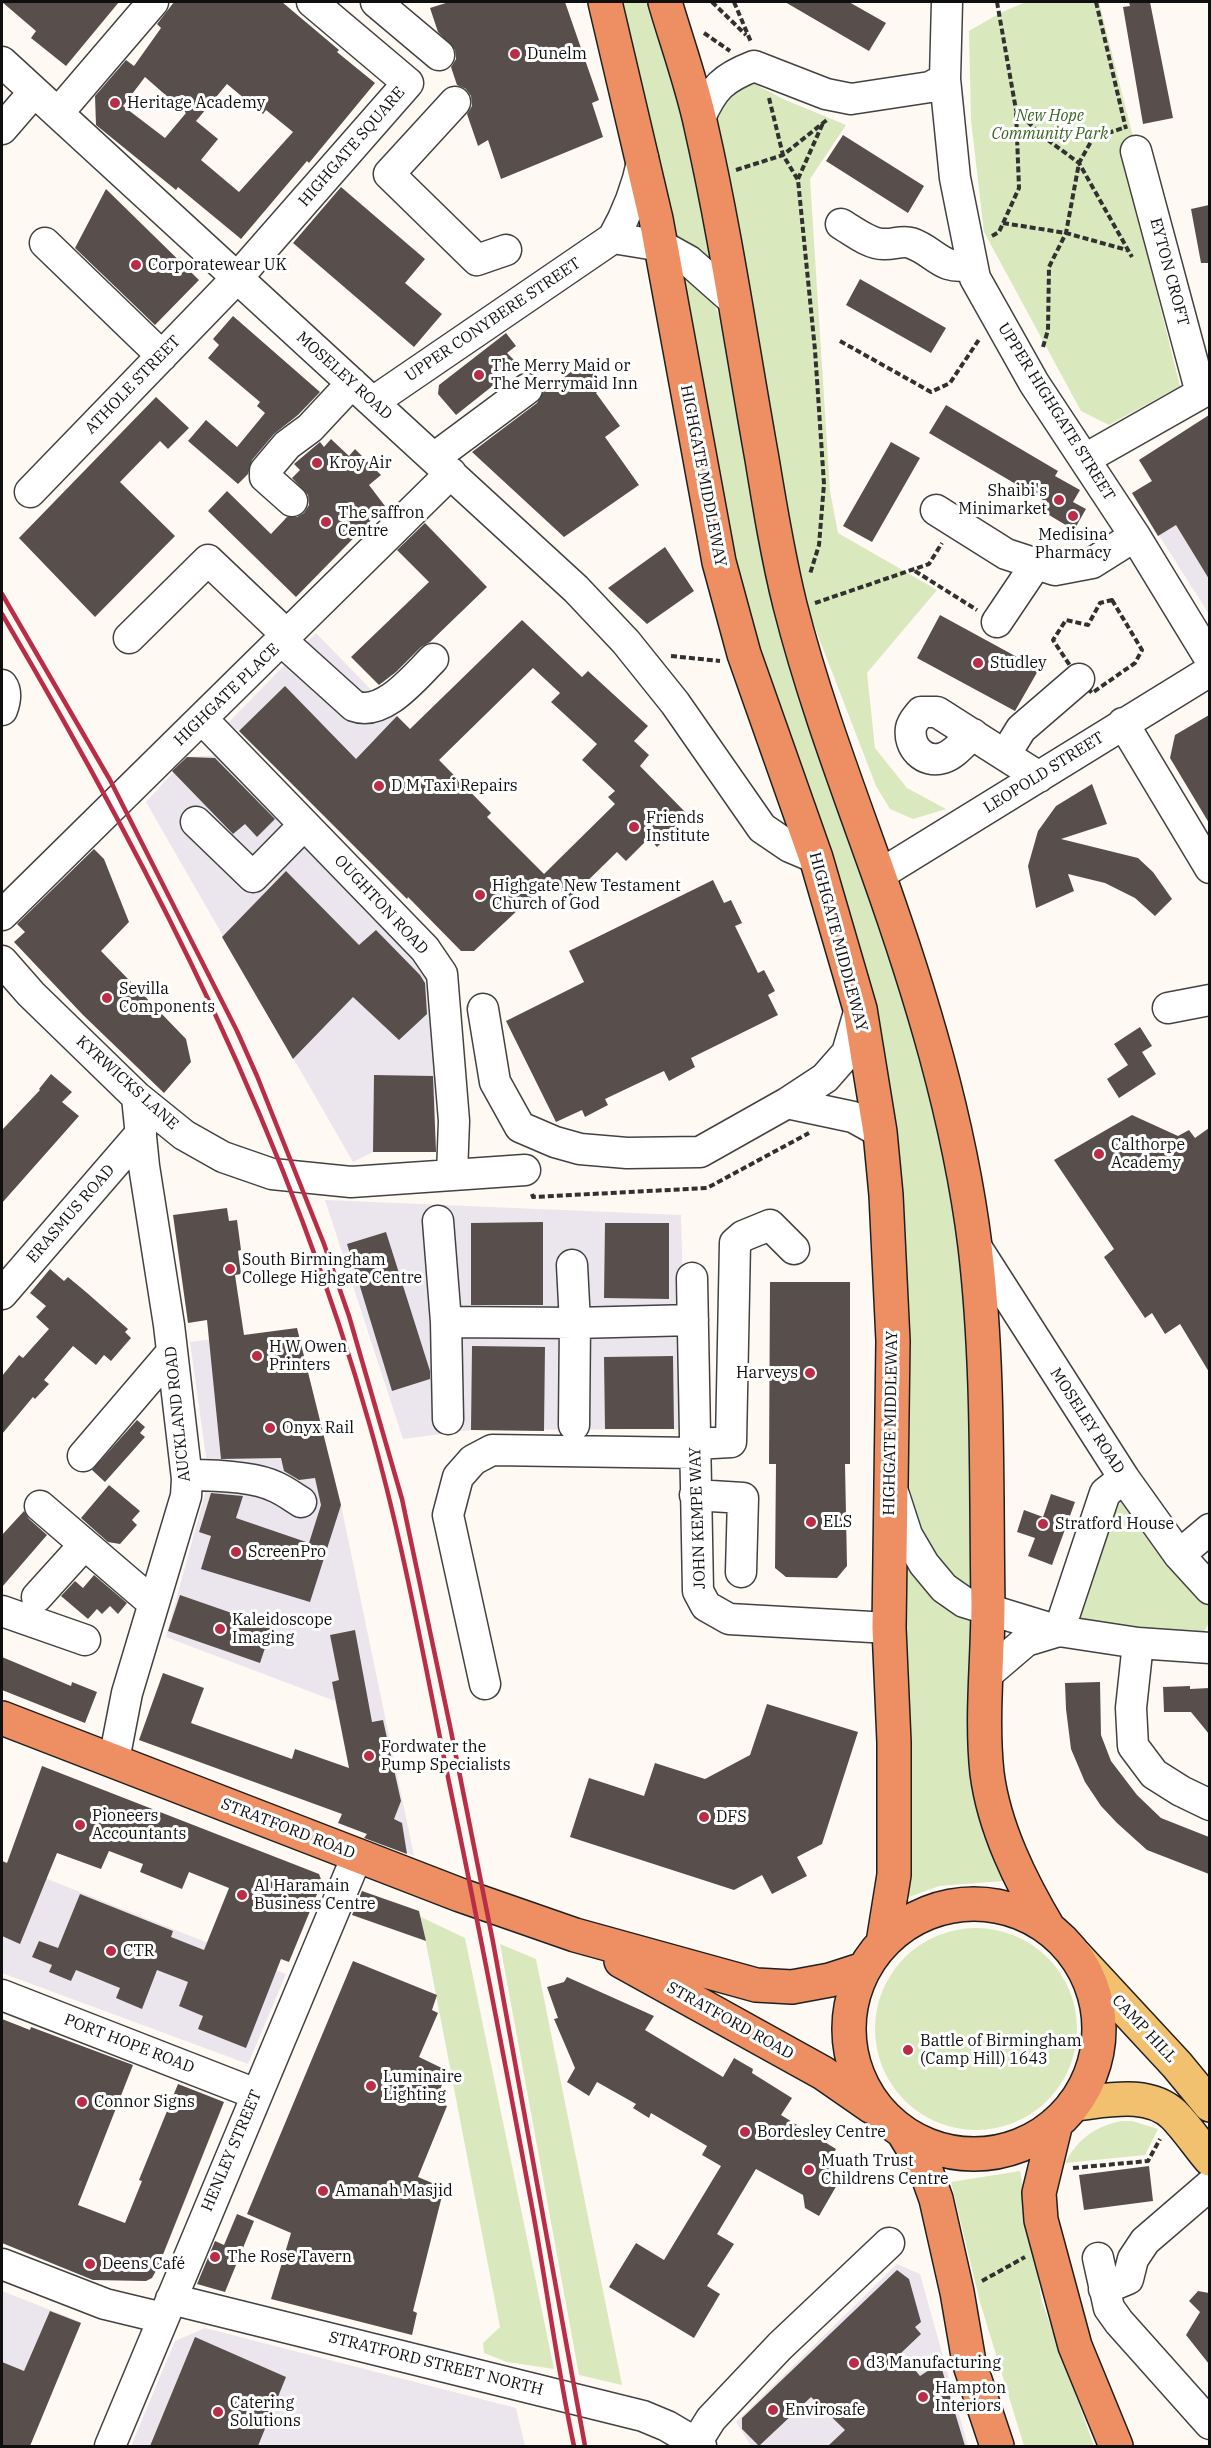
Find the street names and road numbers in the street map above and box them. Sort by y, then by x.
street label: HIGHGATE SQUARE [295,83,409,211]
street label: EYTON CROFT [1145,216,1193,328]
street label: UPPER CONYBERE STREET [402,254,584,386]
street label: UPPER HIGHGATE STREET [993,320,1119,504]
street label: MOSELEY ROAD [292,328,396,424]
street label: ATHOLE STREET [81,332,185,438]
street label: HIGHGATE MIDDLEWAY [676,383,730,569]
street label: HIGHGATE PLACE [170,640,284,750]
street label: LEOPOLD STREET [980,728,1108,818]
street label: HIGHGATE MIDDLEWAY [805,850,871,1034]
street label: OUGHTON ROAD [330,851,432,959]
street label: KYRWICKS LANE [72,1032,182,1134]
street label: ERASMUS ROAD [23,1161,119,1267]
street label: HIGHGATE MIDDLEWAY [880,1330,902,1516]
street label: AUCKLAND ROAD [161,1345,195,1483]
street label: MOSELEY ROAD [1046,1364,1128,1478]
street label: JOHN KEMPE WAY [686,1447,710,1589]
street label: STRATFORD ROAD [218,1795,358,1863]
street label: STRATFORD ROAD [663,1978,797,2064]
street label: CAMP HILL [1108,1991,1180,2067]
street label: PORT HOPE ROAD [61,2010,197,2078]
street label: HENLEY STREET [198,2087,266,2215]
street label: STRATFORD STREET NORTH [327,2328,545,2400]

